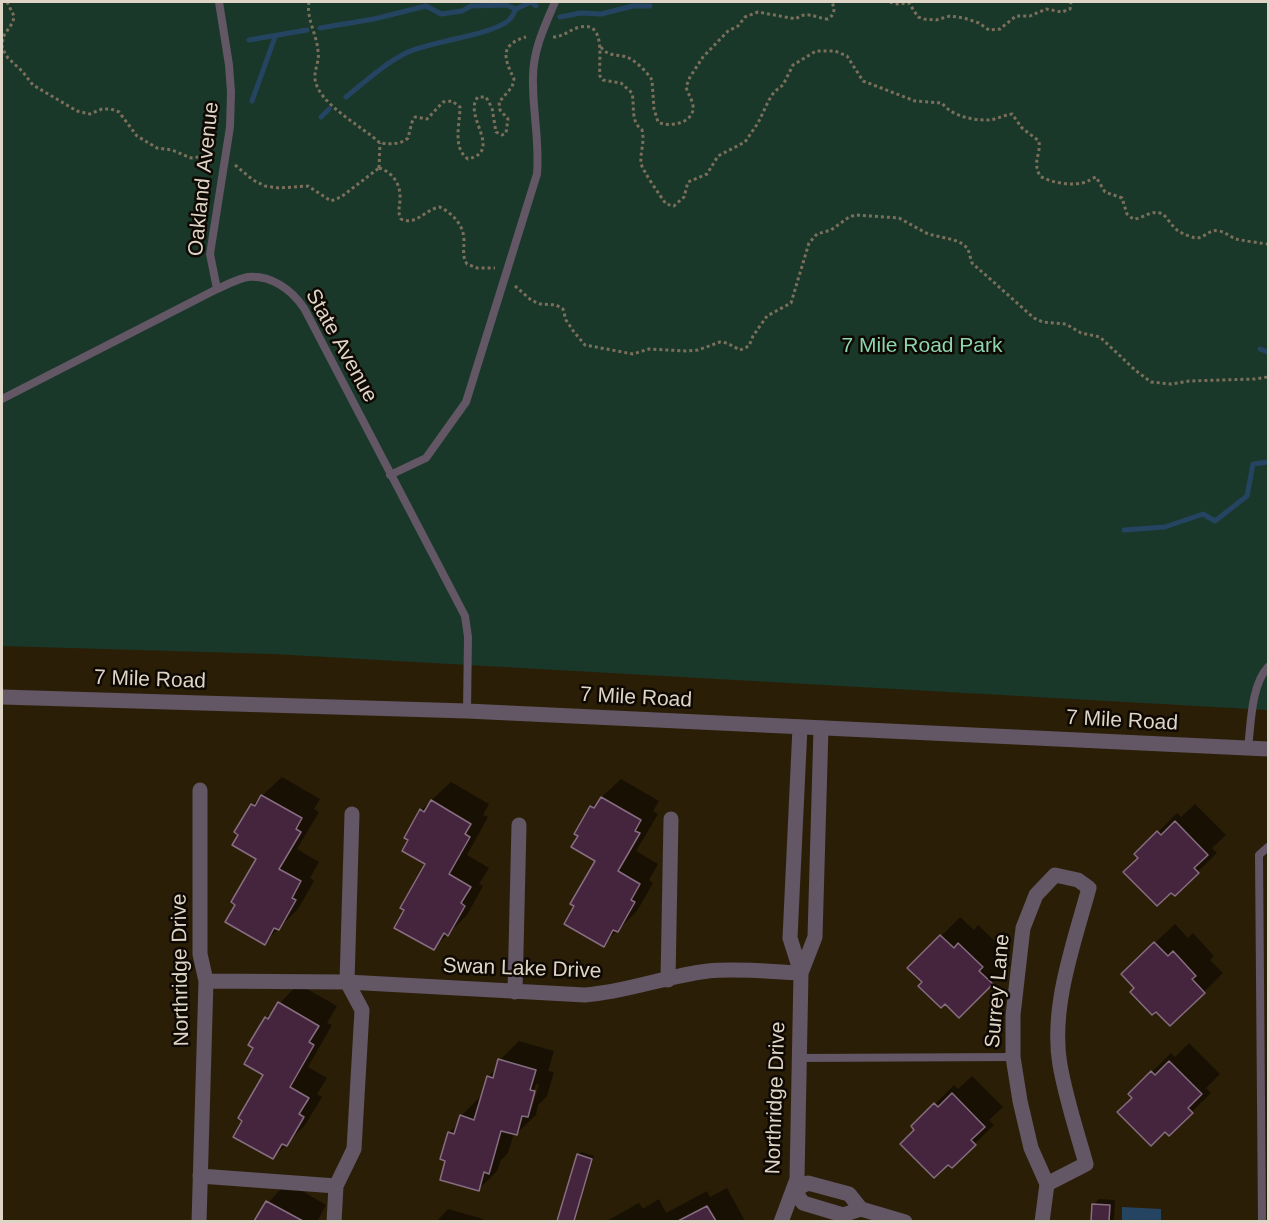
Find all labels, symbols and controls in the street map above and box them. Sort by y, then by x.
street label: Oakland Avenue [183,101,225,257]
street label: State Avenue [300,285,382,407]
park label: 7 Mile Road Park [841,333,1003,359]
street label: 7 Mile Road [94,665,206,695]
street label: 7 Mile Road [579,682,693,714]
street label: 7 Mile Road [1065,705,1179,737]
street label: Northridge Drive [167,893,195,1047]
street label: Surrey Lane [980,933,1016,1049]
street label: Swan Lake Drive [442,954,602,984]
street label: Northridge Drive [761,1021,791,1175]

